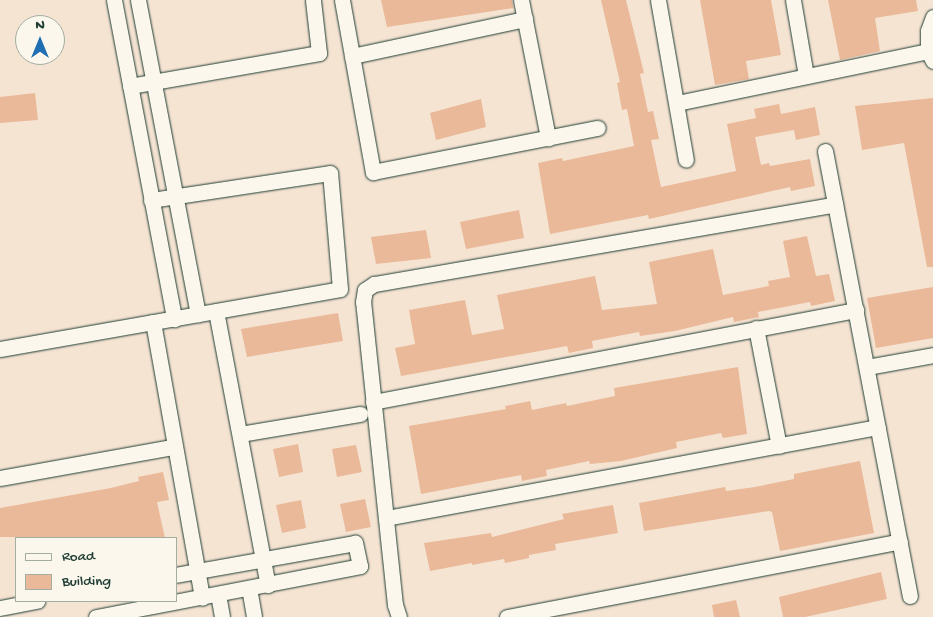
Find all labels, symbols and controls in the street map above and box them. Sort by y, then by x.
north arrow [15,15,65,65]
text: N [35,17,45,34]
legend [15,537,178,602]
text: Road [62,548,95,566]
text: Building [62,573,111,591]

